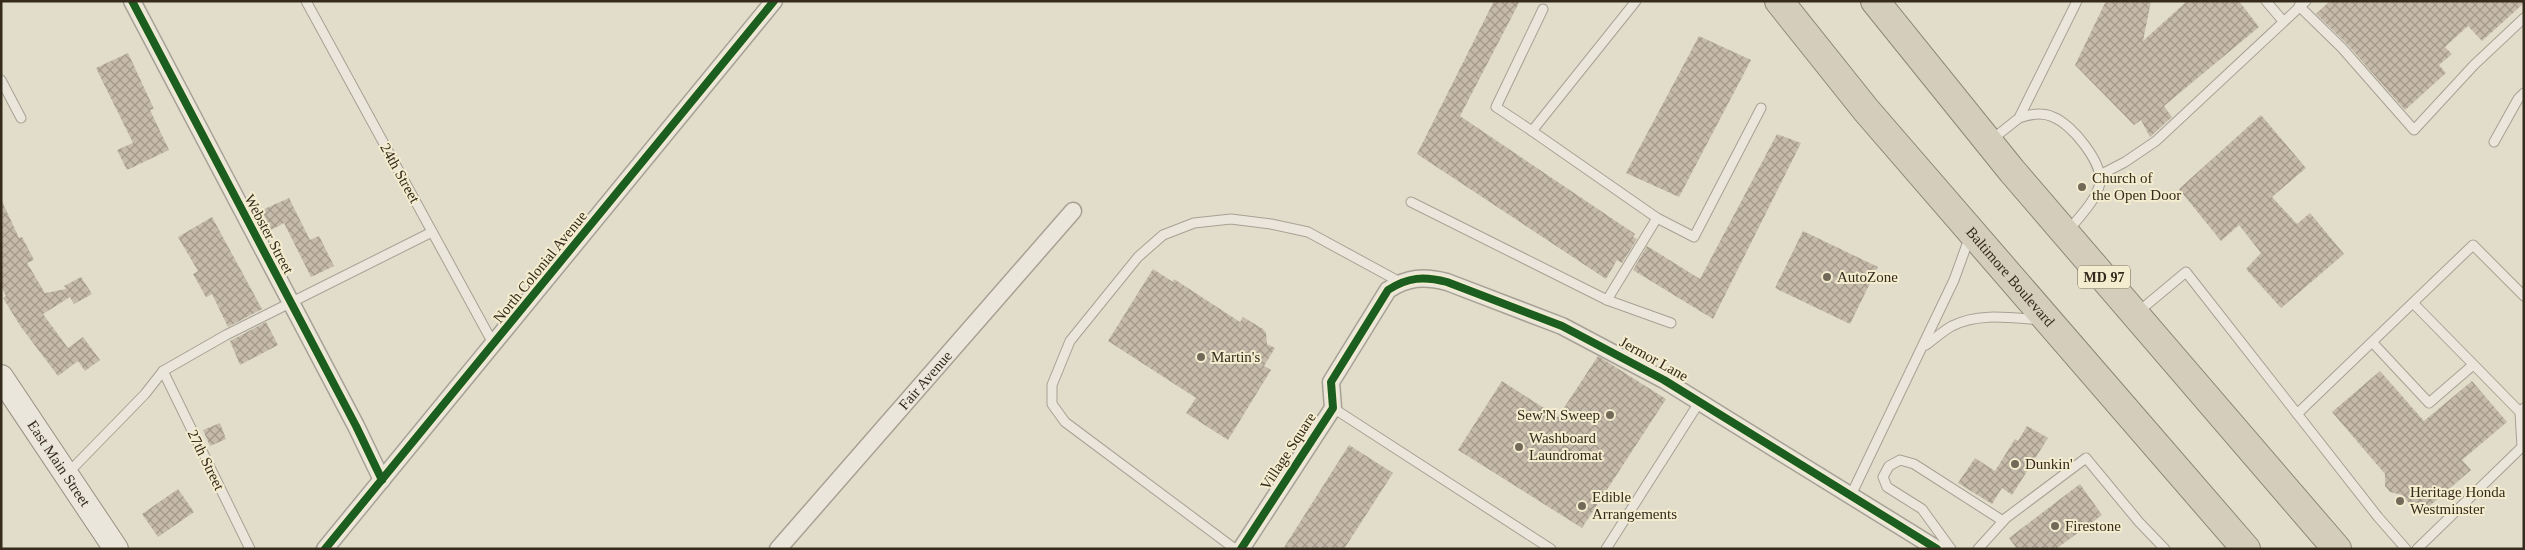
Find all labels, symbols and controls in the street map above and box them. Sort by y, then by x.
street label: 24th Street [377,141,423,206]
place label: Church of the Open Door [2092,170,2181,203]
marker: Church of the Open Door [2076,181,2088,193]
street label: Webster Street [241,192,297,277]
street label: North Colonial Avenue [490,208,590,326]
street label: Baltimore Boulevard [1963,224,2058,330]
road number: MD 97 [2078,266,2130,288]
place label: AutoZone [1837,269,1898,285]
marker: AutoZone [1821,271,1833,283]
street label: Jermor Lane [1617,334,1691,384]
street label: Fair Avenue [895,347,955,413]
place label: Martin's [1211,349,1261,365]
marker: Martin's [1195,351,1207,363]
place label: Sew'N Sweep [1517,407,1600,423]
street label: Village Square [1257,409,1319,493]
marker: Sew'N Sweep [1604,409,1616,421]
street label: East Main Street [24,417,94,510]
street label: 27th Street [184,427,228,494]
place label: Washboard Laundromat [1529,430,1603,463]
marker: Washboard Laundromat [1513,441,1525,453]
place label: Dunkin' [2025,456,2073,472]
marker: Dunkin' [2009,458,2021,470]
place label: Heritage Honda Westminster [2410,484,2506,517]
place label: Edible Arrangements [1592,489,1677,522]
marker: Heritage Honda Westminster [2394,495,2406,507]
marker: Edible Arrangements [1576,500,1588,512]
place label: Firestone [2065,518,2121,534]
marker: Firestone [2049,520,2061,532]

